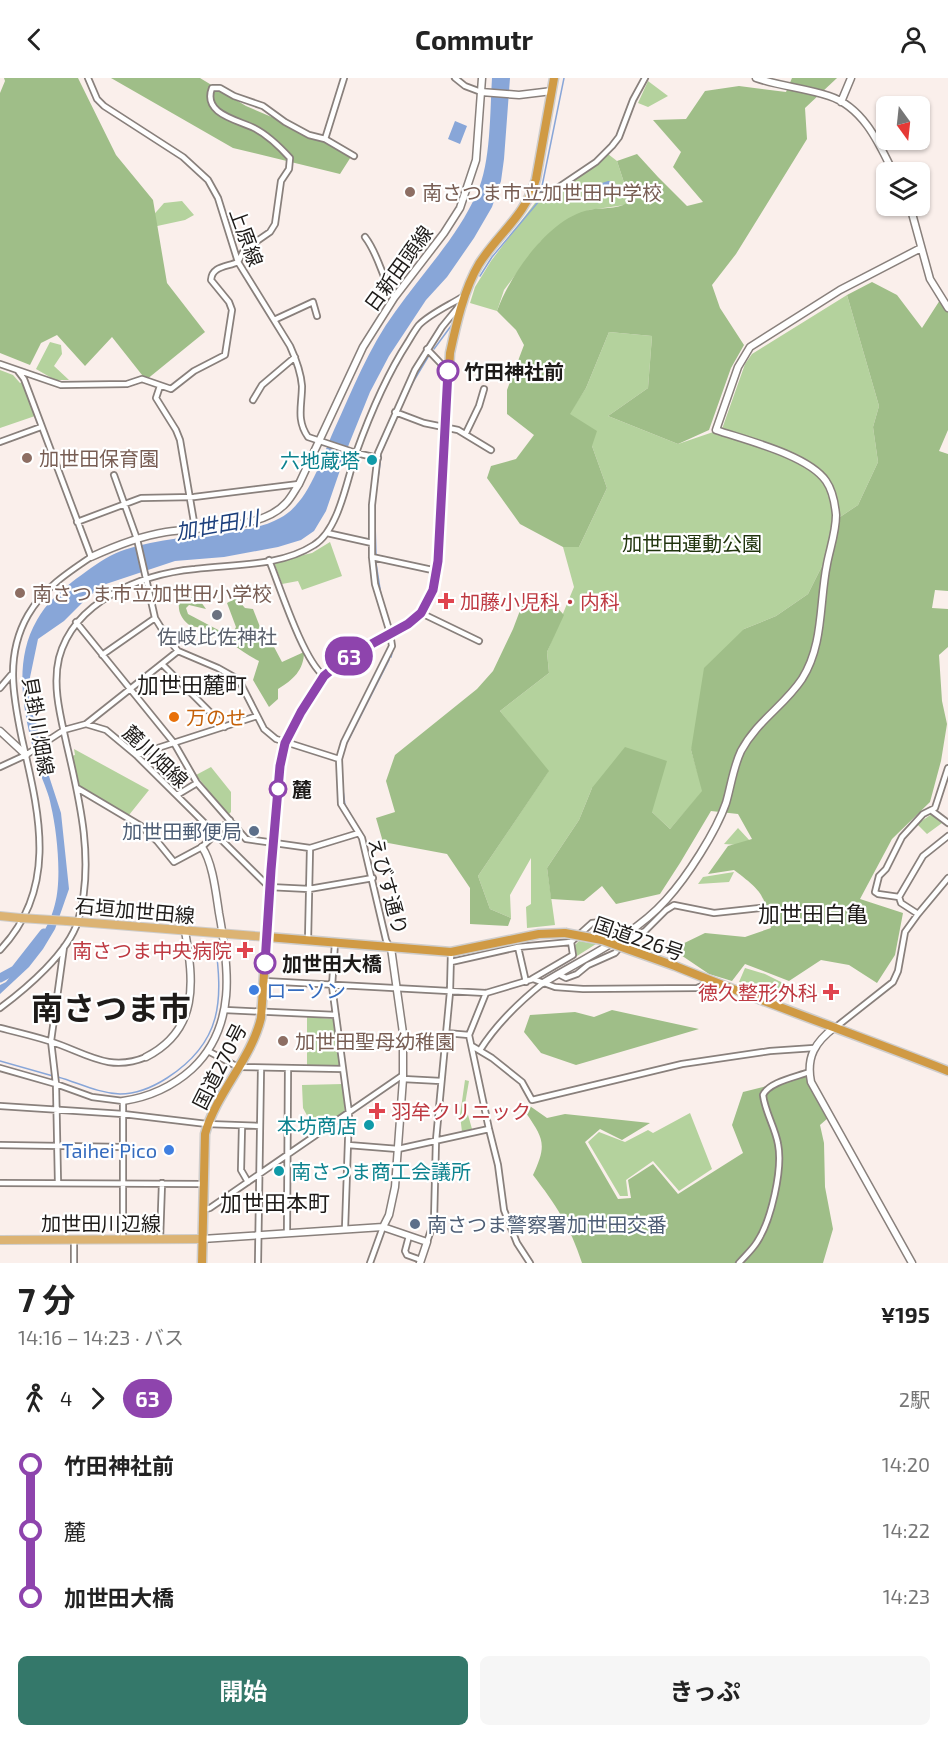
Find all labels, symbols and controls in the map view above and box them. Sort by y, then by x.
icon: back [18,23,51,56]
text: Commutr [415,23,533,55]
icon: person [897,23,930,56]
north arrow [876,96,930,150]
map controls [876,96,930,216]
button: layers [876,162,930,216]
place label: 南さつま市立加世田中学校 [422,180,662,204]
marker: 南さつま市立加世田中学校 [403,185,417,199]
street label: 上原線 [225,205,269,269]
street label: 日新田頭線 [359,220,437,316]
place label: 竹田神社前 [464,359,564,383]
marker: 竹田神社前 [437,360,459,382]
place label: 加世田保育園 [39,446,159,470]
place label: 六地蔵塔 [280,448,360,472]
marker: 加世田保育園 [20,451,34,465]
marker: 六地蔵塔 [365,453,379,467]
water label: 加世田川 [173,504,263,544]
park label: 加世田運動公園 [622,531,762,555]
place label: 南さつま市立加世田小学校 [32,581,272,605]
marker: 南さつま市立加世田小学校 [13,586,27,600]
place label: 加藤小児科・内科 [460,589,620,613]
marker: 加藤小児科・内科 [437,592,455,610]
marker: 佐岐比佐神社 [210,608,224,622]
place label: 佐岐比佐神社 [157,624,277,648]
line badge: 63 [322,636,376,676]
text: 63 [337,644,361,669]
district label: 加世田麓町 [137,671,247,697]
street label: 貝掛川畑線 [18,675,60,777]
place label: 万のせ [186,705,246,729]
marker: 万のせ [167,710,181,724]
street label: 麓川畑線 [119,720,193,792]
place label: 麓 [292,777,312,801]
marker: 麓 [269,780,287,798]
place label: 加世田郵便局 [122,819,242,843]
marker: 加世田郵便局 [247,824,261,838]
street label: えびす通り [364,835,414,937]
street label: 石垣加世田線 [74,893,196,927]
district label: 加世田白亀 [758,900,868,926]
street label: 国道226号 [591,911,687,965]
place label: 南さつま中央病院 [72,938,232,962]
marker: 南さつま中央病院 [236,941,254,959]
place label: 加世田大橋 [282,951,382,975]
marker: 加世田大橋 [254,952,276,974]
place label: ローソン [266,978,346,1002]
place label: 徳久整形外科 [698,980,818,1004]
marker: ローソン [247,983,261,997]
marker: 徳久整形外科 [822,983,840,1001]
district label: 南さつま市 [31,988,191,1026]
street label: 国道270号 [187,1019,251,1113]
place label: 加世田聖母幼稚園 [295,1029,455,1053]
marker: 加世田聖母幼稚園 [276,1034,290,1048]
place label: 羽牟クリニック [391,1099,531,1123]
marker: 羽牟クリニック [368,1102,386,1120]
place label: 本坊商店 [277,1113,357,1137]
marker: 本坊商店 [362,1118,376,1132]
place label: Taihei Pico [62,1138,157,1162]
marker: Taihei Pico [162,1143,176,1157]
place label: 南さつま商工会議所 [291,1159,471,1183]
marker: 南さつま商工会議所 [272,1164,286,1178]
district label: 加世田本町 [220,1189,330,1215]
street label: 加世田川辺線 [41,1211,161,1235]
place label: 南さつま警察署加世田交番 [427,1212,667,1236]
marker: 南さつま警察署加世田交番 [408,1217,422,1231]
text: 7 分 [18,1279,76,1319]
text: ¥195 [881,1301,930,1327]
text: 14:16 – 14:23 · バス [18,1325,184,1349]
icon: walk [18,1382,51,1415]
icon: forward [81,1382,114,1415]
text: 4 [60,1386,72,1410]
text: 63 [135,1386,160,1411]
text: 2駅 [899,1387,930,1411]
text: 竹田神社前 [64,1452,174,1478]
text: 14:20 [882,1452,930,1476]
text: 麓 [64,1518,86,1544]
text: 14:22 [883,1518,930,1542]
text: 加世田大橋 [64,1584,174,1610]
text: 14:23 [883,1584,930,1608]
button: 開始 [18,1656,468,1725]
button: きっぷ [480,1656,930,1725]

